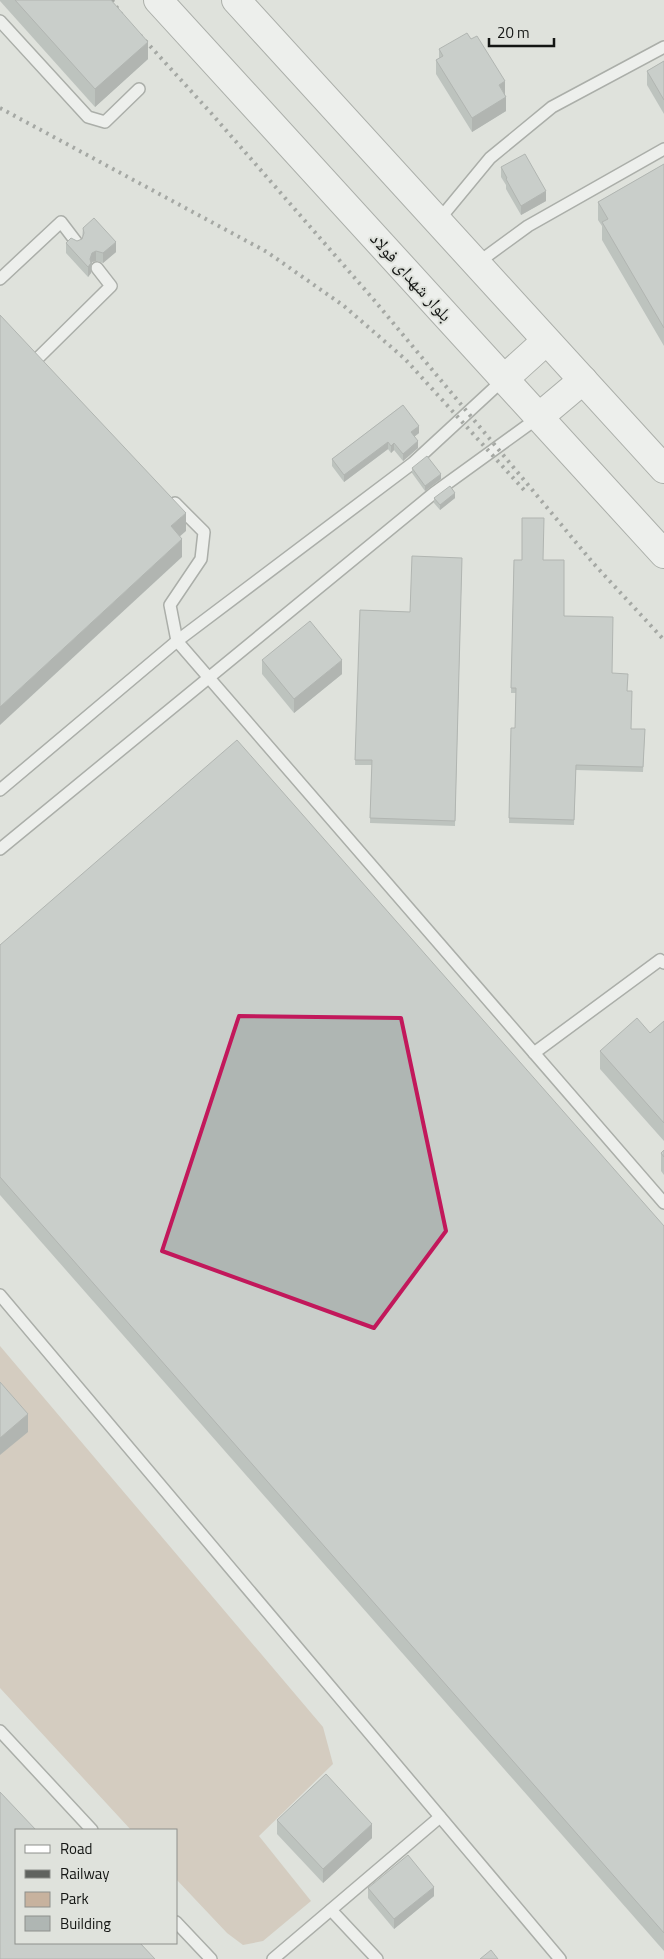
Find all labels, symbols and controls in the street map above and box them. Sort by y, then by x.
scale bar [489,15,554,47]
text: 20 m [497,21,530,44]
street label: بلوار شهدای فولاد [364,226,459,327]
legend [15,1829,178,1944]
text: Road [60,1837,92,1860]
text: Railway [60,1862,110,1885]
text: Park [60,1887,89,1910]
text: Building [60,1912,111,1935]

